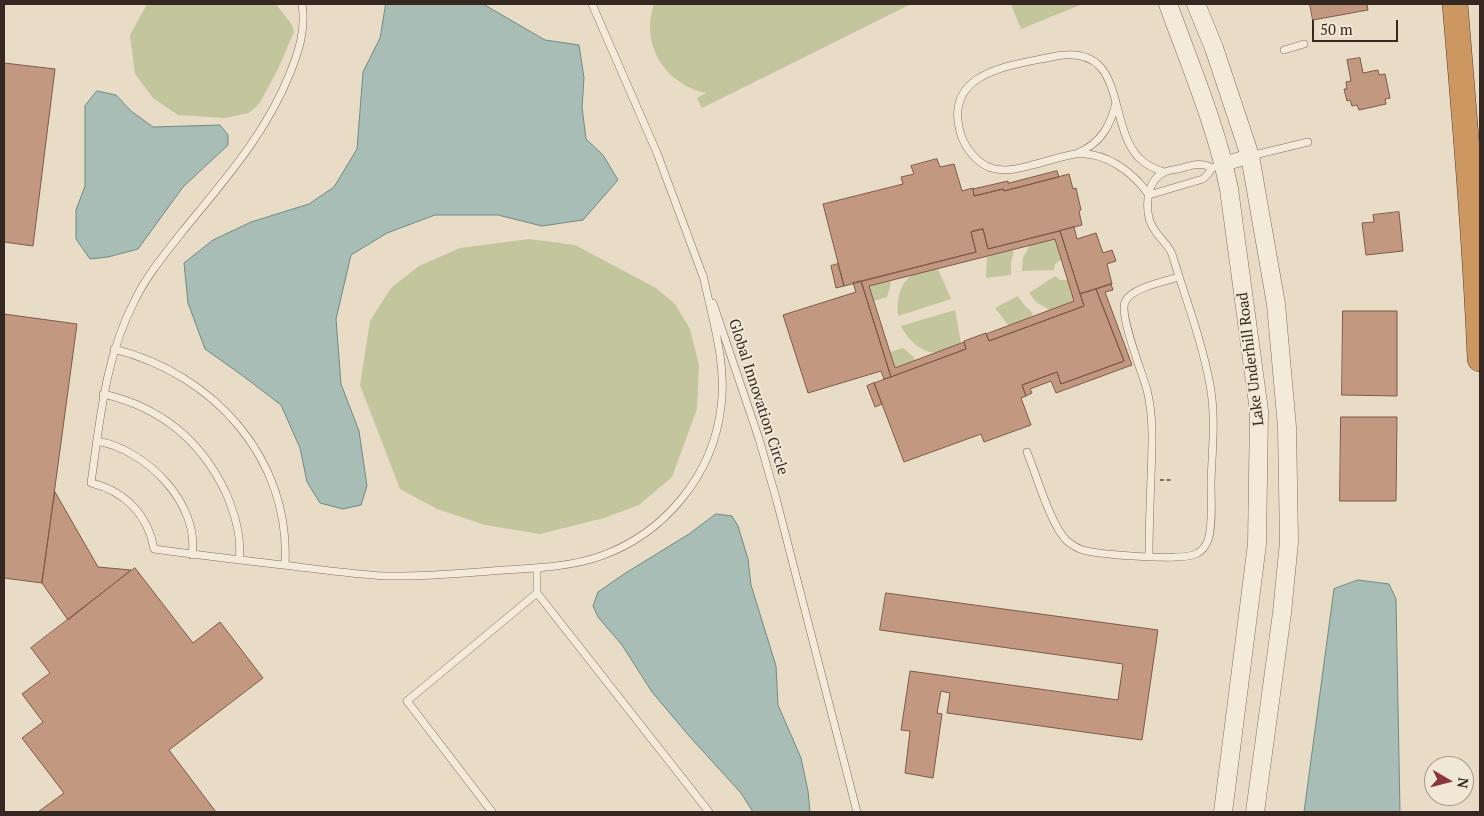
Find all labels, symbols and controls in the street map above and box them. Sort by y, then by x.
scale bar [1314,10,1400,42]
text: 50 m [1320,19,1353,39]
street label: Lake Underhill Road [1234,291,1268,427]
street label: Global Innovation Circle [724,317,792,477]
north arrow [1424,756,1474,806]
text: N [1453,776,1474,790]

